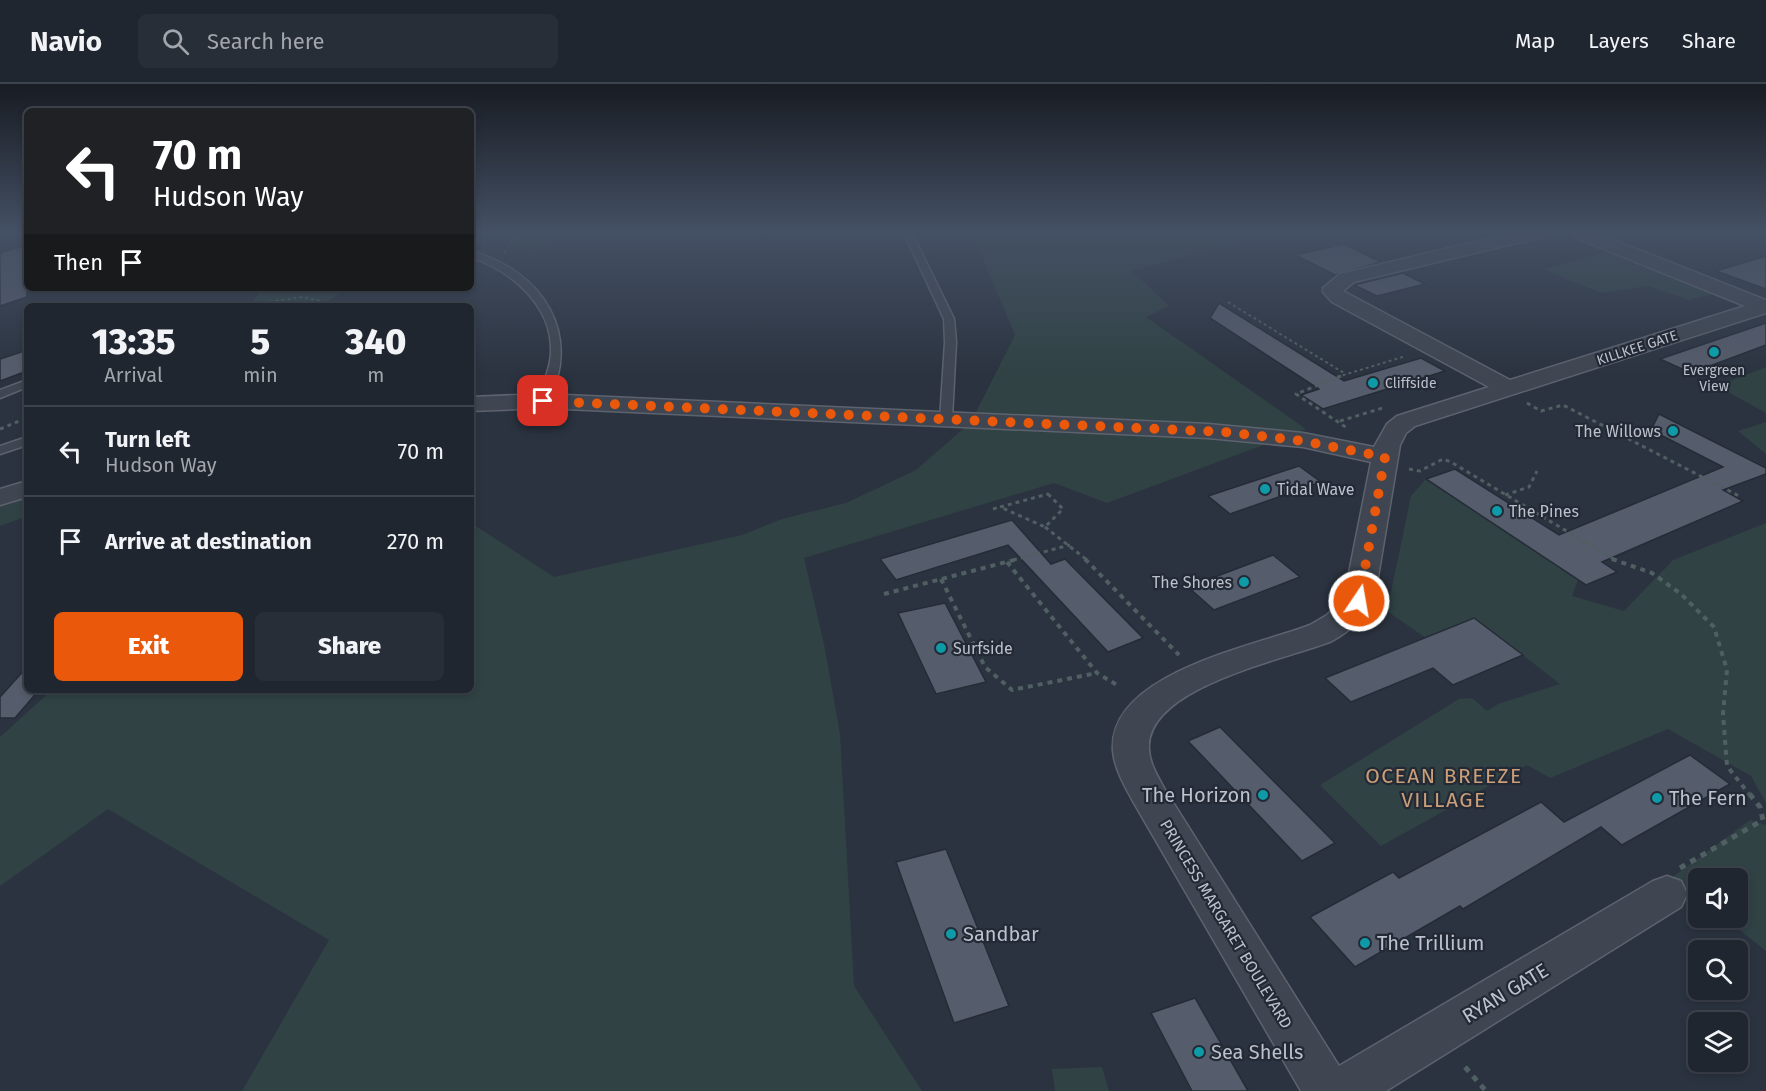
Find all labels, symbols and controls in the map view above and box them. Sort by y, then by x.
search box [138,14,558,68]
text: Navio [30,25,102,58]
icon: search [159,25,192,58]
text: Search here [207,28,325,55]
text: Map [1515,28,1555,54]
text: Layers [1588,28,1649,54]
text: Share [1682,28,1736,54]
text: 70 m [153,130,242,180]
icon: left [54,132,132,210]
text: Hudson Way [153,181,304,213]
icon: arrive [115,246,148,279]
text: Then [54,249,103,276]
text: 13:35 [92,320,176,364]
text: 5 [251,320,270,364]
text: 340 [345,320,406,364]
street label: KILLKEE GATE [1594,327,1680,369]
marker: Evergreen View [1707,345,1721,359]
place label: Evergreen View [1683,362,1745,395]
text: Arrival [104,363,163,387]
text: min [243,363,278,387]
text: m [367,363,384,387]
pin [517,375,568,426]
place label: Cliffside [1385,375,1437,392]
marker: Cliffside [1366,376,1380,390]
icon: arrive [526,384,559,417]
place label: The Willows [1575,422,1661,441]
marker: The Willows [1666,424,1680,438]
text: Turn left [105,426,190,453]
icon: left [54,435,87,468]
text: 70 m [398,438,444,465]
text: Hudson Way [105,453,217,477]
place label: Tidal Wave [1277,480,1355,499]
marker: Tidal Wave [1258,482,1272,496]
place label: The Pines [1509,502,1579,521]
marker: The Pines [1490,504,1504,518]
icon: arrive [54,525,87,558]
text: Arrive at destination [105,528,312,555]
text: 270 m [387,528,444,555]
position arrow [1327,569,1391,633]
place label: The Shores [1152,573,1232,592]
marker: The Shores [1237,575,1251,589]
button: Exit [54,612,243,681]
button: Share [255,612,444,681]
place label: Surfside [953,639,1013,658]
marker: Surfside [934,641,948,655]
district label: OCEAN BREEZE VILLAGE [1365,763,1523,813]
place label: The Horizon [1142,783,1251,807]
place label: The Fern [1669,786,1747,810]
marker: The Horizon [1256,788,1270,802]
marker: The Fern [1650,791,1664,805]
street label: PRINCESS MARGARET BOULEVARD [1156,816,1296,1032]
map controls [1688,868,1748,1072]
button: sound [1688,868,1748,928]
place label: Sandbar [963,922,1039,946]
marker: Sandbar [944,927,958,941]
place label: The Trillium [1377,931,1485,955]
marker: The Trillium [1358,936,1372,950]
button: search [1688,940,1748,1000]
street label: RYAN GATE [1458,958,1552,1028]
button: layers [1688,1012,1748,1072]
place label: Sea Shells [1211,1040,1303,1064]
marker: Sea Shells [1192,1045,1206,1059]

